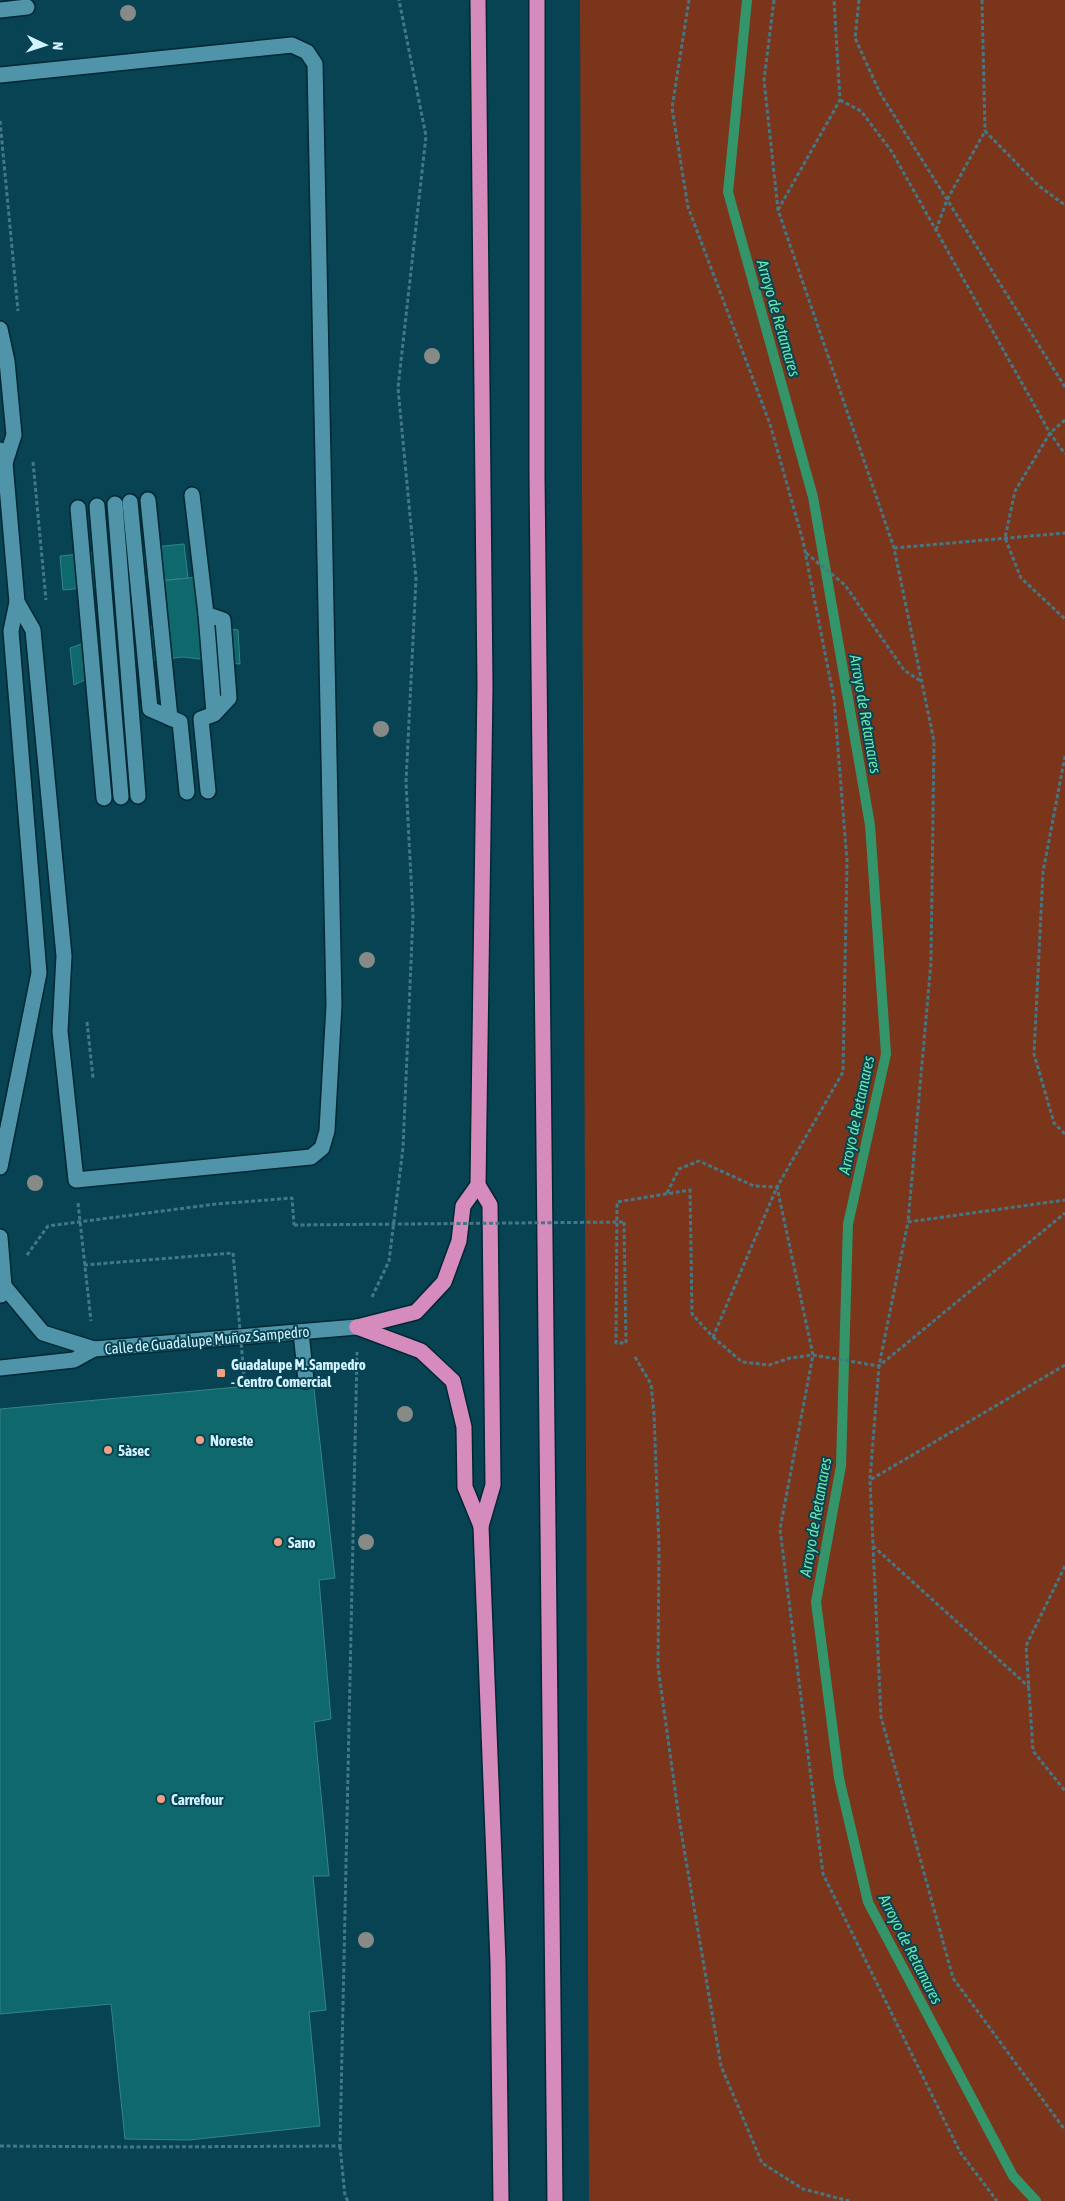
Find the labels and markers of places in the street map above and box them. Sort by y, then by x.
place label: Guadalupe M. Sampedro - Centro Comercial [231,1356,366,1390]
marker: Guadalupe M. Sampedro - Centro Comercial [215,1367,227,1379]
place label: Noreste [210,1432,254,1449]
marker: Noreste [194,1434,206,1446]
place label: 5àsec [118,1442,150,1459]
marker: 5àsec [102,1444,114,1456]
place label: Sano [288,1534,316,1551]
marker: Sano [272,1536,284,1548]
place label: Carrefour [171,1791,224,1808]
marker: Carrefour [155,1793,167,1805]

